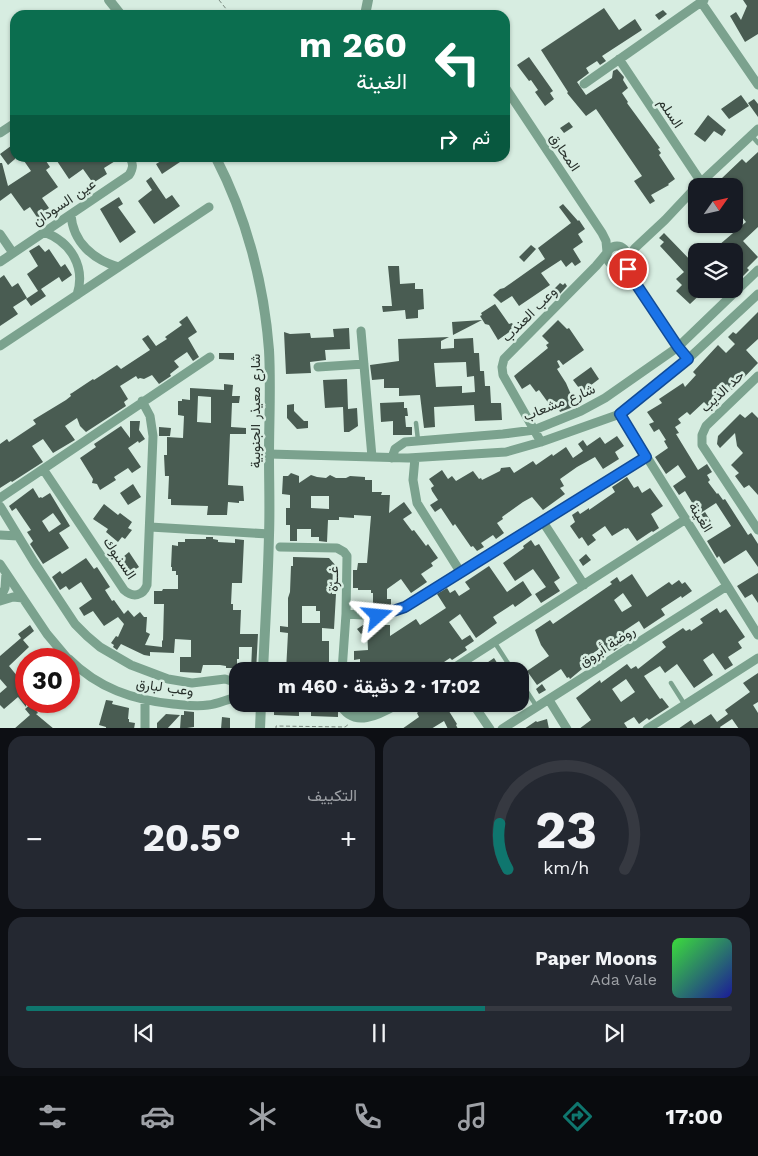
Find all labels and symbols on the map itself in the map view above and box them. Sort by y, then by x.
street label: السلم [654,95,687,131]
street label: المحارق [546,130,584,175]
street label: عين السودان [29,175,99,230]
north arrow [688,178,742,232]
pin [607,248,649,290]
street label: وعب العندب [498,283,560,345]
street label: شارع معيذر الجنوبية [247,354,266,468]
street label: حد الذيب [697,367,748,416]
street label: شارع مشعاب [521,380,598,426]
street label: الغينة [686,499,716,535]
street label: السنبوك [99,534,140,583]
street label: غــرّة [325,566,342,592]
position arrow [351,589,403,641]
street label: روضة أبروق [576,622,639,671]
speed limit sign: 30 [15,648,80,713]
street label: وعب لبارق [135,675,195,700]

